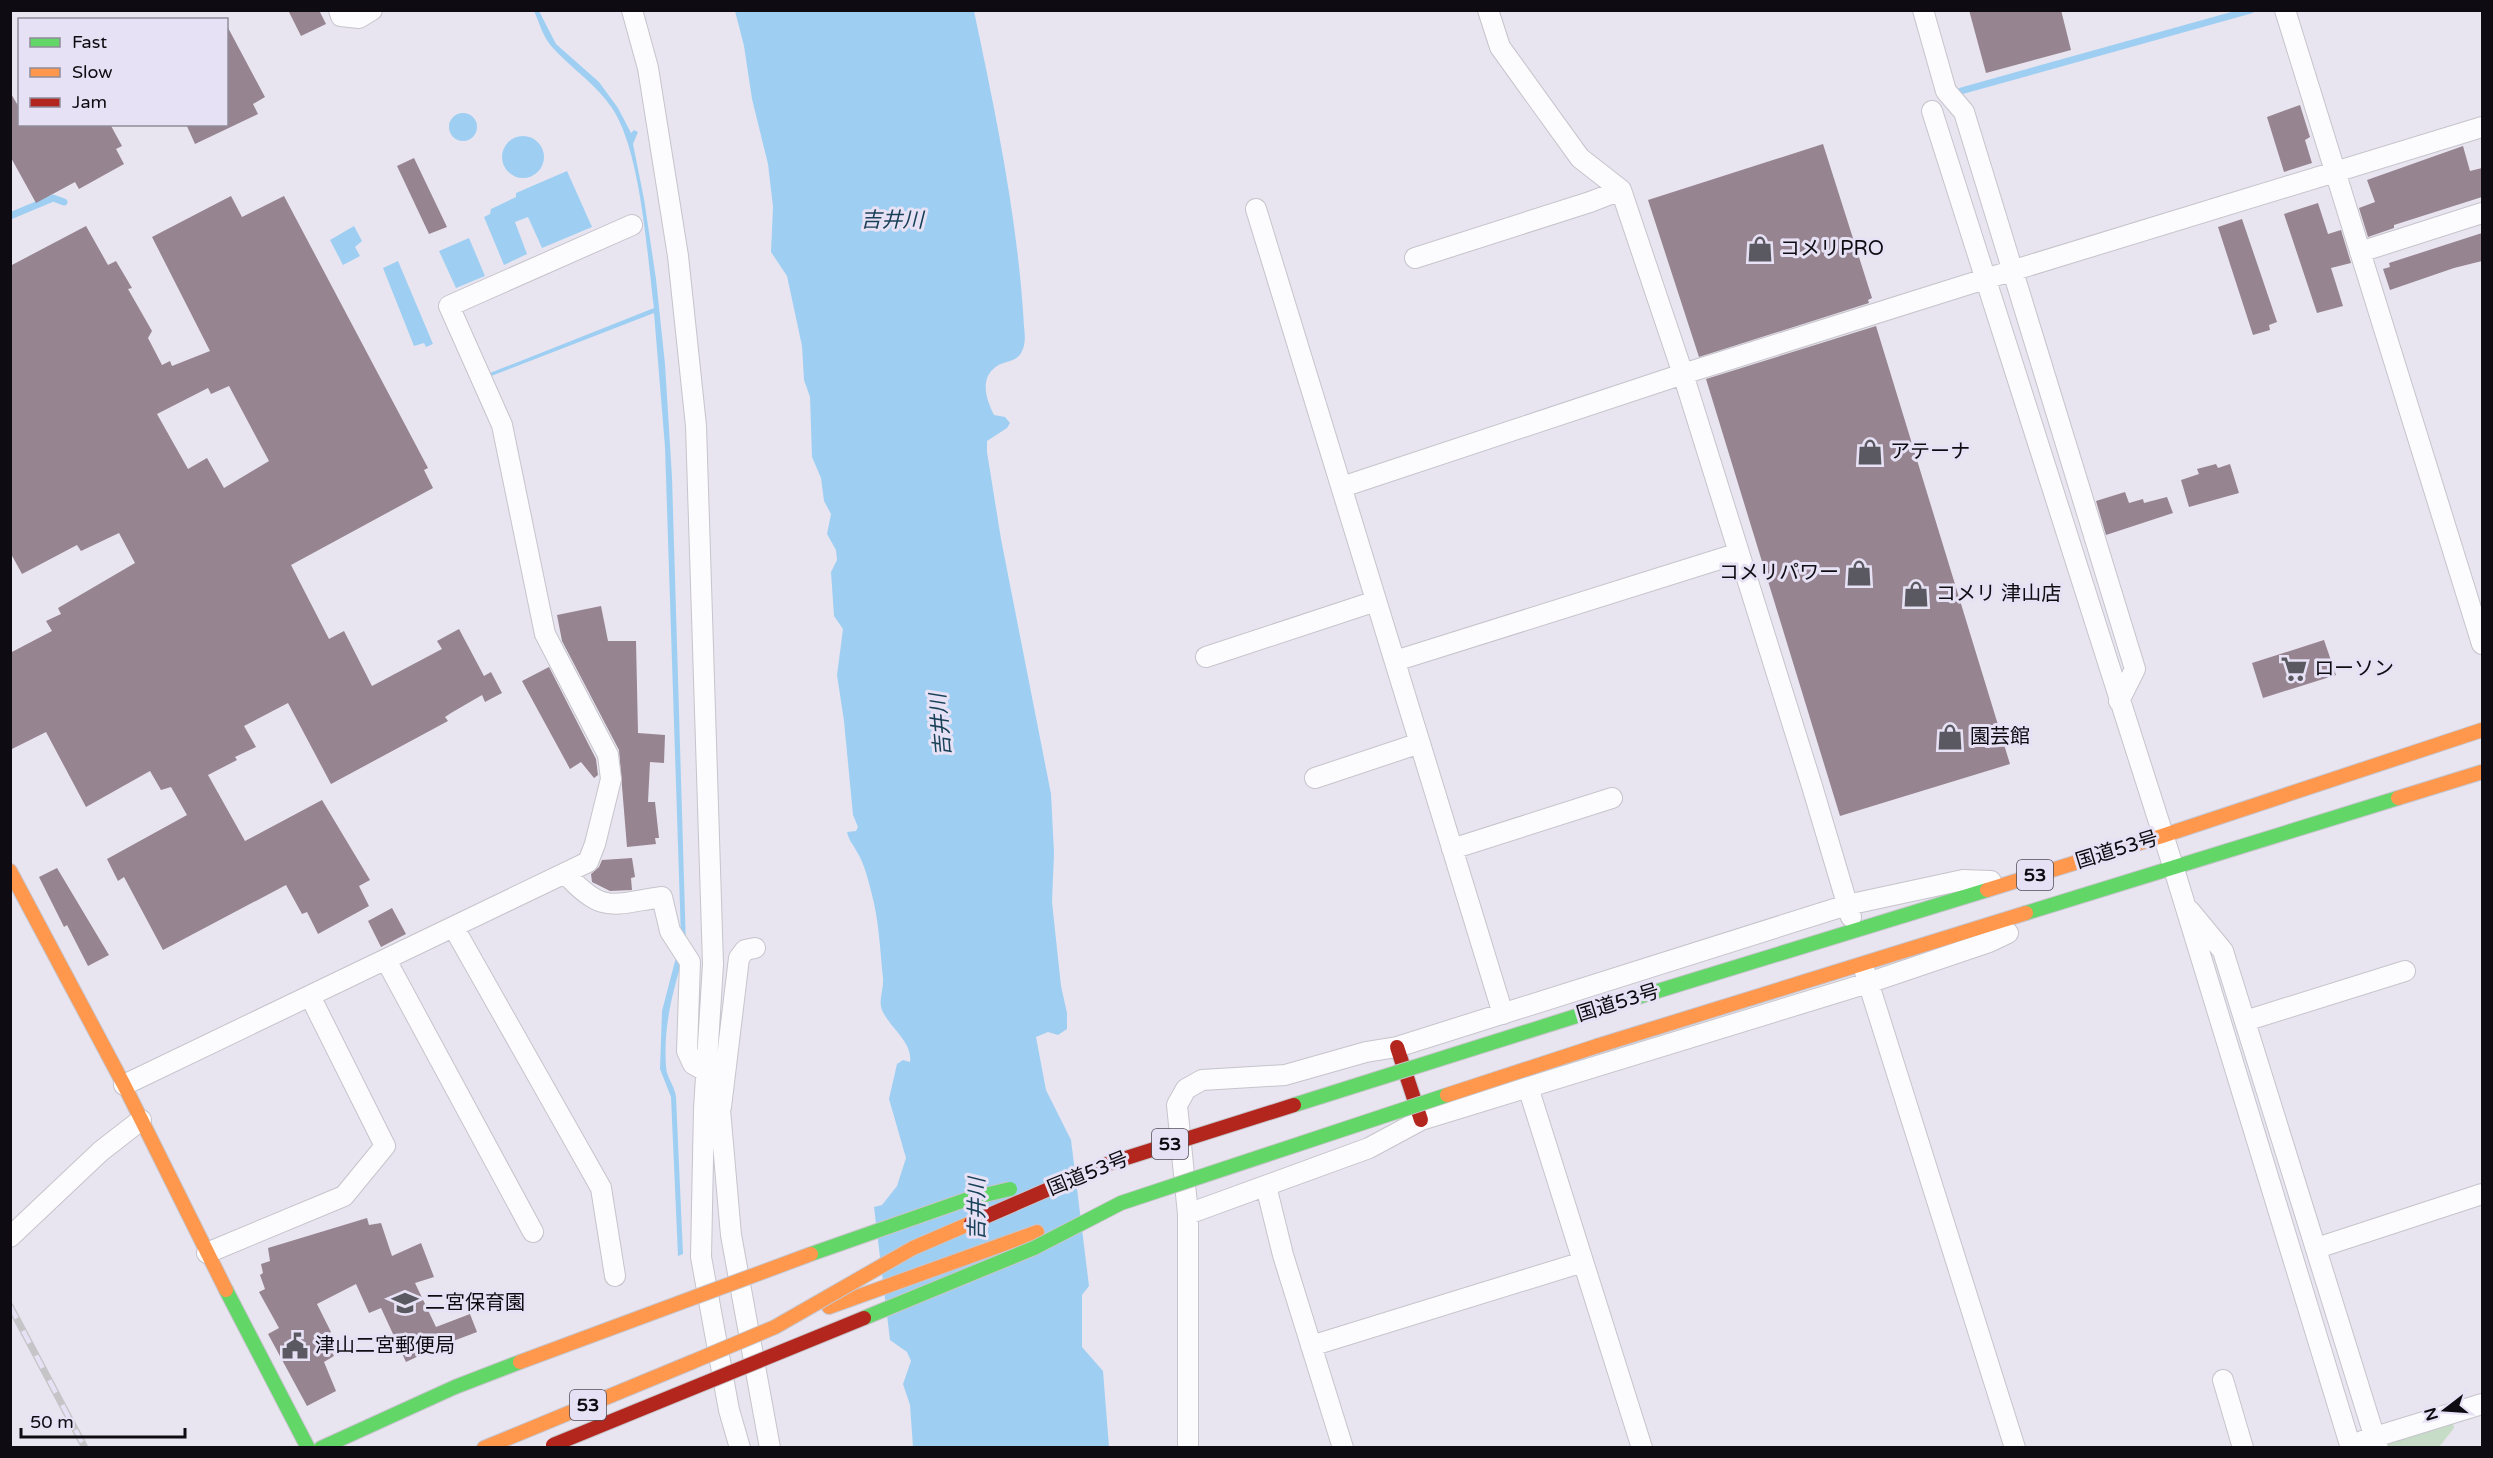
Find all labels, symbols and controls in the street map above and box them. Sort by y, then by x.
legend [18,18,228,126]
text: Fast [72,31,107,53]
text: Slow [72,61,113,83]
text: Jam [72,91,107,113]
water label: 吉井川 [861,208,925,233]
shop icon: コメリPRO [1745,234,1775,264]
place label: コメリPRO [1780,237,1884,261]
shop icon: アテーナ [1855,437,1885,467]
place label: アテーナ [1890,440,1970,464]
shop icon: コメリパワー [1844,558,1874,588]
place label: コメリパワー [1719,561,1839,585]
shop icon: コメリ 津山店 [1901,579,1931,609]
place label: コメリ 津山店 [1936,582,2061,606]
supermarket icon: ローソン [2279,654,2309,684]
place label: ローソン [2314,657,2394,681]
water label: 吉井川 [926,691,956,757]
shop icon: 園芸館 [1935,722,1965,752]
place label: 園芸館 [1970,725,2030,749]
street label: 国道53号 [2073,826,2161,874]
road number: 53 [2017,860,2053,890]
street label: 国道53号 [1574,979,1662,1027]
road number: 53 [1152,1129,1188,1159]
street label: 国道53号 [1044,1147,1132,1201]
water label: 吉井川 [965,1176,990,1241]
school or university icon: 二宮保育園 [390,1288,420,1318]
place label: 二宮保育園 [425,1291,525,1315]
public building icon: 津山二宮郵便局 [280,1331,310,1361]
place label: 津山二宮郵便局 [315,1334,455,1358]
north arrow [2415,1380,2475,1440]
road number: 53 [570,1390,606,1420]
scale bar [21,1401,184,1439]
text: N [2420,1405,2443,1423]
text: 50 m [30,1411,74,1433]

